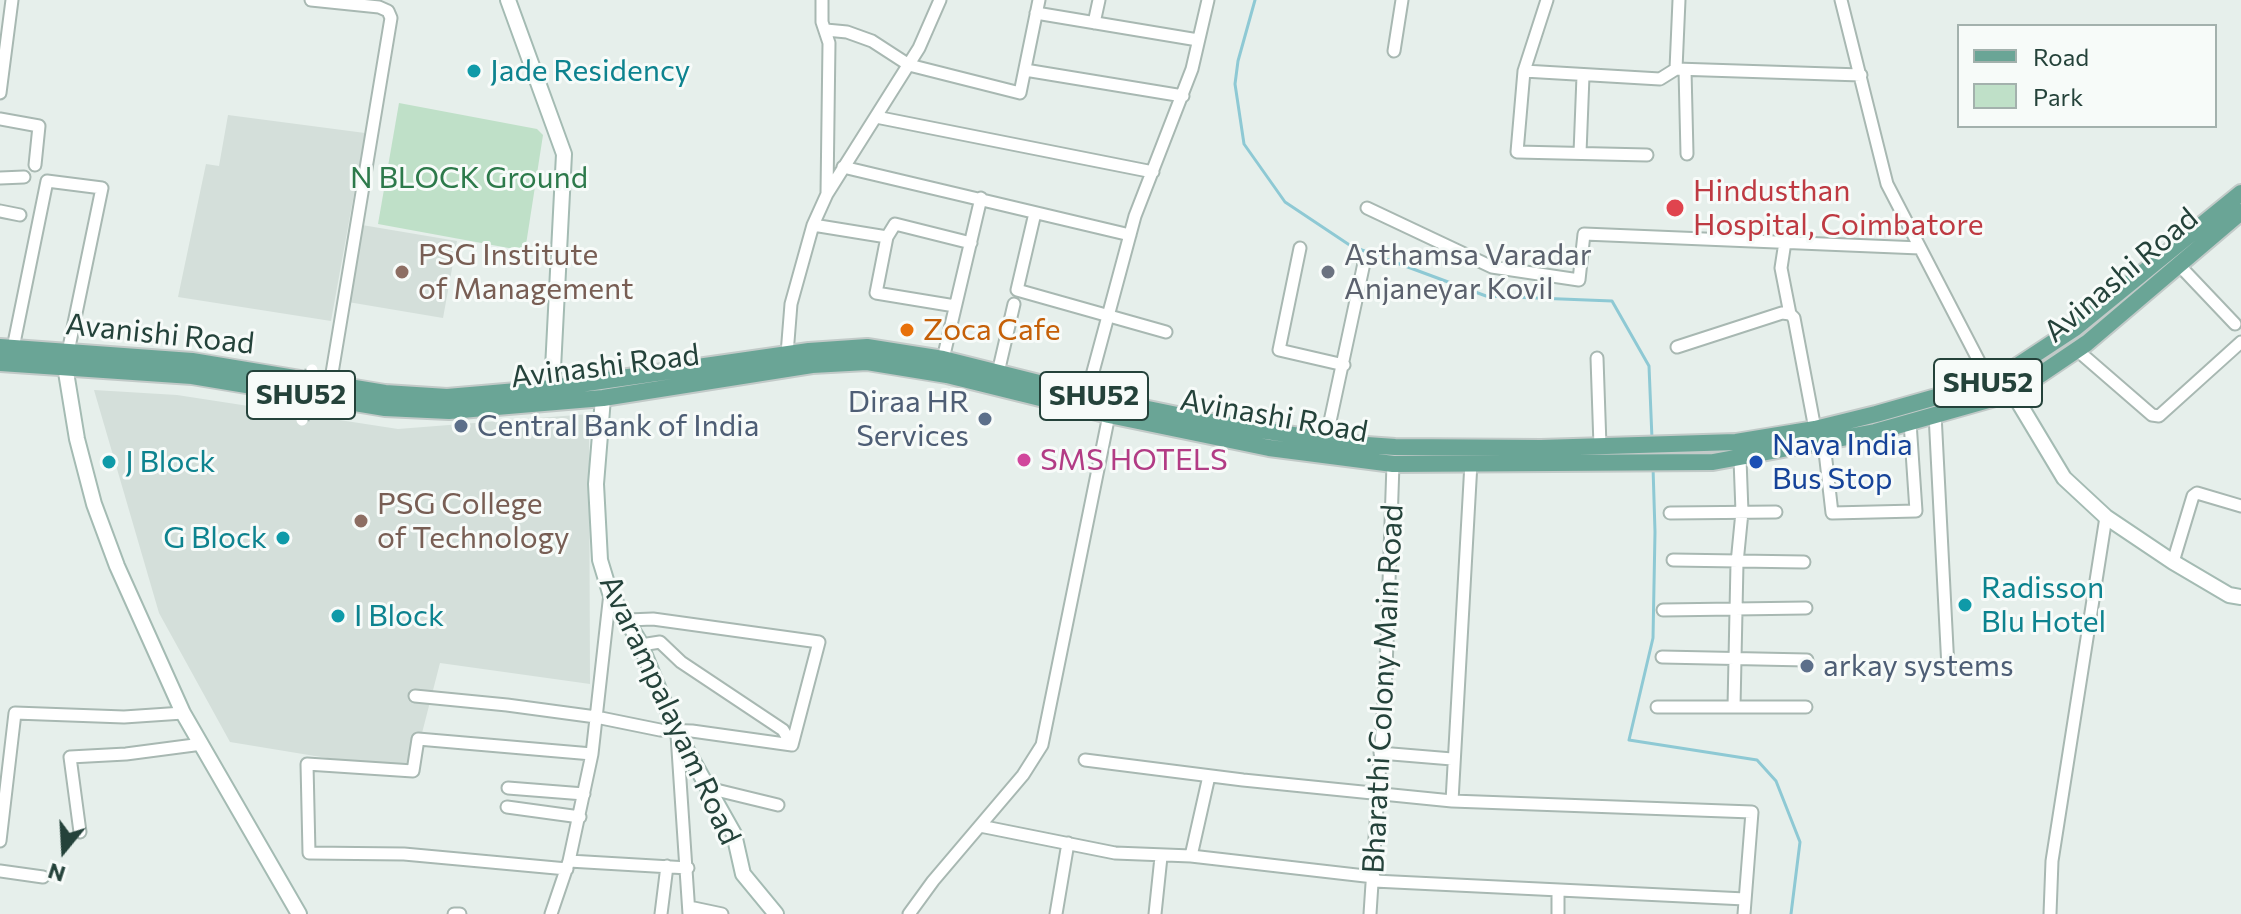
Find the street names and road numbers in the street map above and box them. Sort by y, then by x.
street label: Avinashi Road [2037,200,2205,350]
street label: Avanishi Road [64,306,256,362]
street label: Avinashi Road [509,337,701,395]
road number: SHU52 [1934,359,2042,407]
road number: SHU52 [247,371,355,419]
road number: SHU52 [1040,372,1148,420]
street label: Avinashi Road [1177,382,1371,450]
street label: Bharathi Colony Main Road [1355,504,1411,874]
street label: Avarampalayam Road [592,570,748,850]

